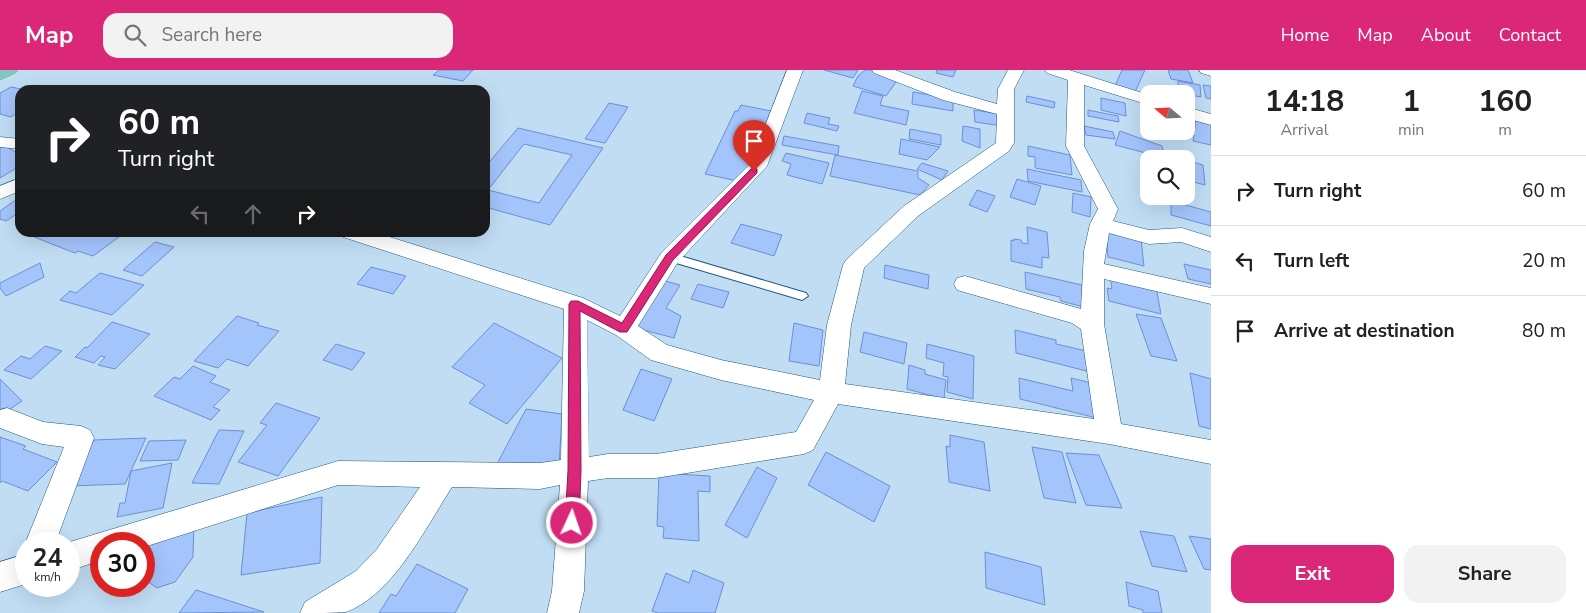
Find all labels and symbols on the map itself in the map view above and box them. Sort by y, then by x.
north arrow [1140,85,1195,140]
pin [733,120,775,171]
position arrow [545,496,597,548]
speed limit sign: 30 [90,532,155,597]

